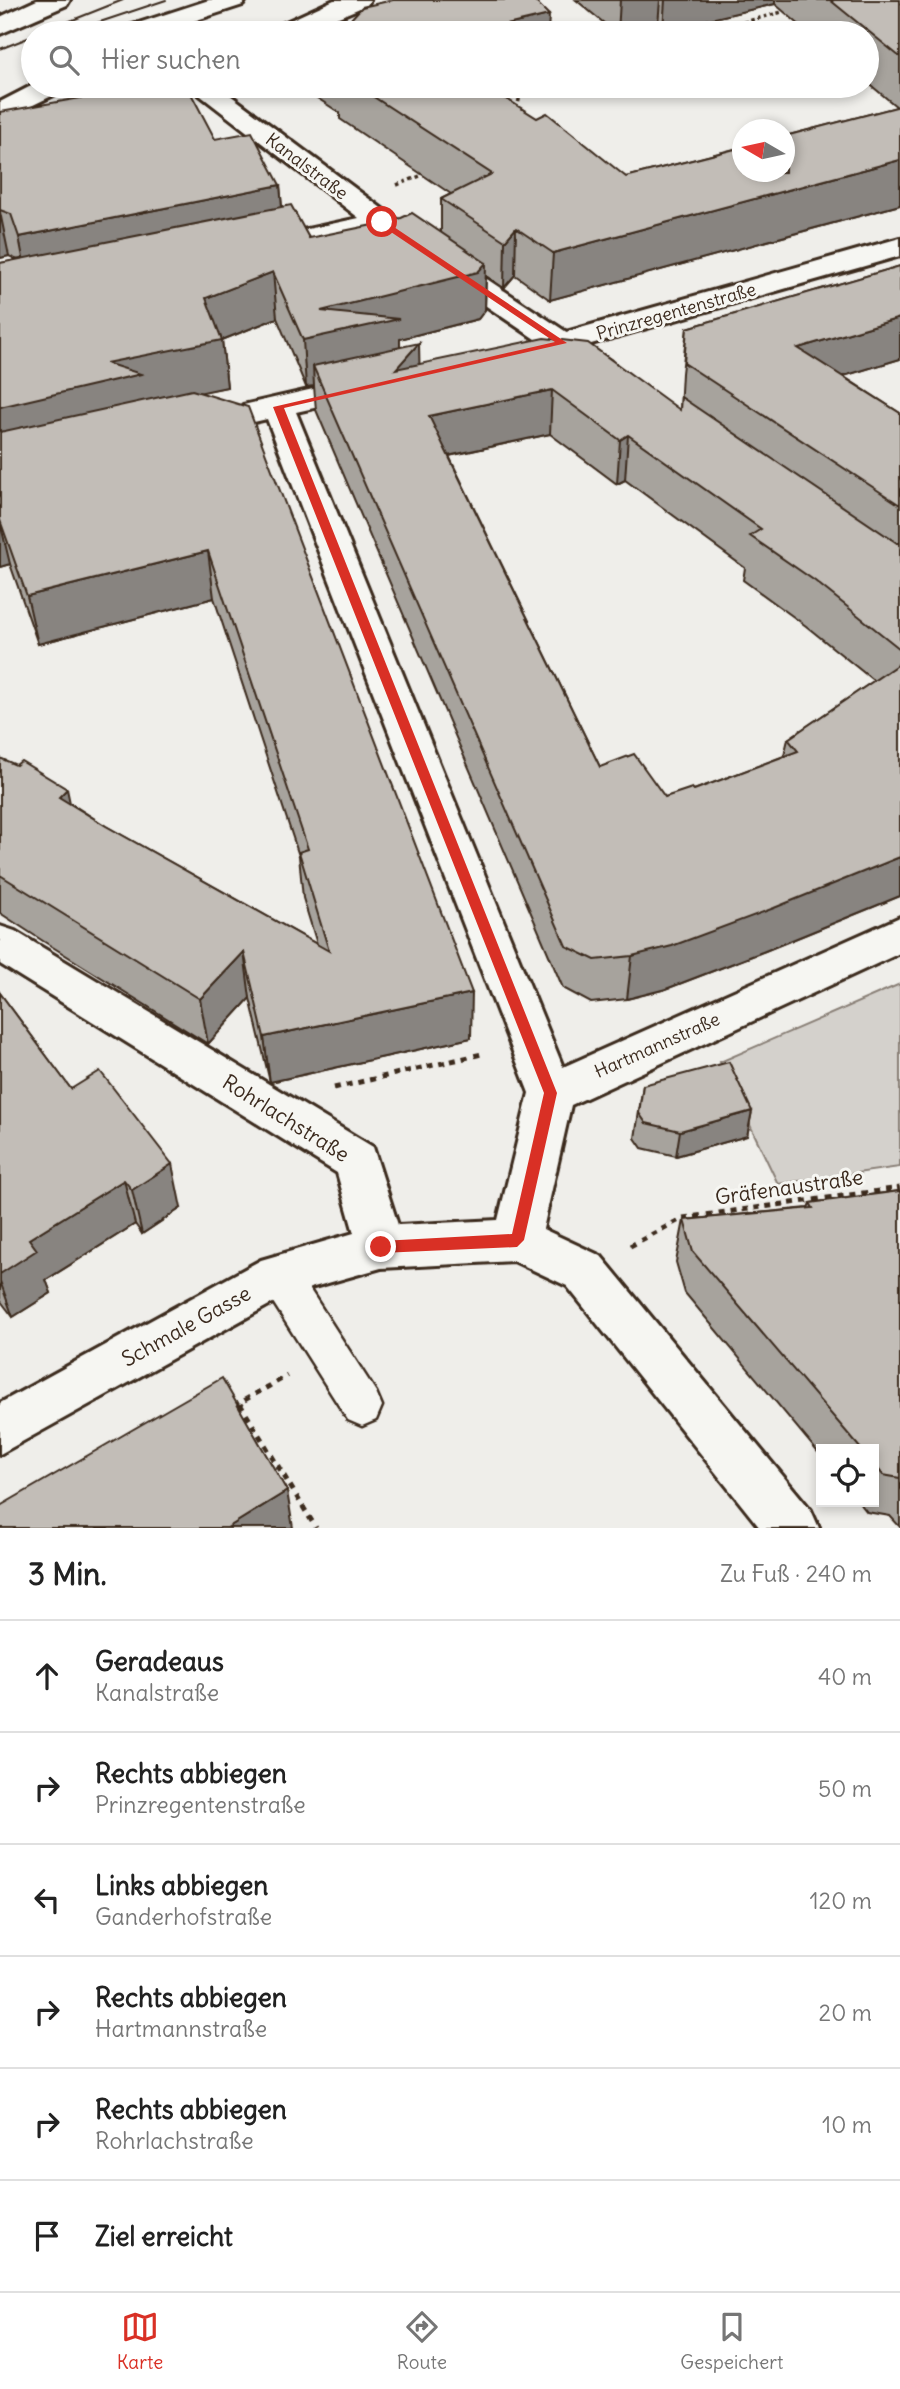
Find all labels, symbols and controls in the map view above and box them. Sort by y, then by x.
search box [21,21,879,98]
icon: search [45,41,83,79]
text: Hier suchen [101,43,241,76]
north arrow [732,119,795,182]
street label: Kanalstraße [261,128,353,204]
route start [366,206,397,237]
street label: Prinzregentenstraße [594,277,758,345]
street label: Hartmannstraße [591,1007,723,1083]
street label: Rohrlachstraße [217,1068,355,1168]
street label: Gräfenaustraße [713,1163,865,1211]
route end [365,1231,396,1262]
street label: Schmale Gasse [117,1279,255,1373]
map controls [816,1444,879,1507]
button: locate [816,1444,879,1507]
text: 3 Min. [28,1555,107,1593]
text: Zu Fuß · 240 m [720,1559,872,1588]
text: Geradeaus [95,1645,224,1678]
icon: ahead [28,1657,66,1695]
text: 40 m [818,1662,872,1691]
text: Kanalstraße [95,1678,219,1707]
text: Rechts abbiegen [95,1757,287,1790]
icon: right [28,1769,66,1807]
text: 50 m [818,1774,872,1803]
text: Prinzregentenstraße [95,1790,306,1819]
text: Links abbiegen [95,1869,268,1902]
icon: left [28,1881,66,1919]
text: 120 m [809,1886,872,1915]
text: Ganderhofstraße [95,1902,272,1931]
text: Rechts abbiegen [95,1981,287,2014]
icon: right [28,1993,66,2031]
text: 20 m [819,1998,872,2027]
text: Hartmannstraße [95,2014,267,2043]
text: Rechts abbiegen [95,2093,287,2126]
icon: right [28,2105,66,2143]
text: 10 m [822,2110,872,2139]
text: Rohrlachstraße [95,2126,254,2155]
icon: arrive [28,2217,66,2255]
text: Ziel erreicht [95,2220,233,2253]
tab: Karte [117,2308,163,2374]
tab: Route [397,2308,447,2374]
tab: Gespeichert [680,2308,783,2374]

